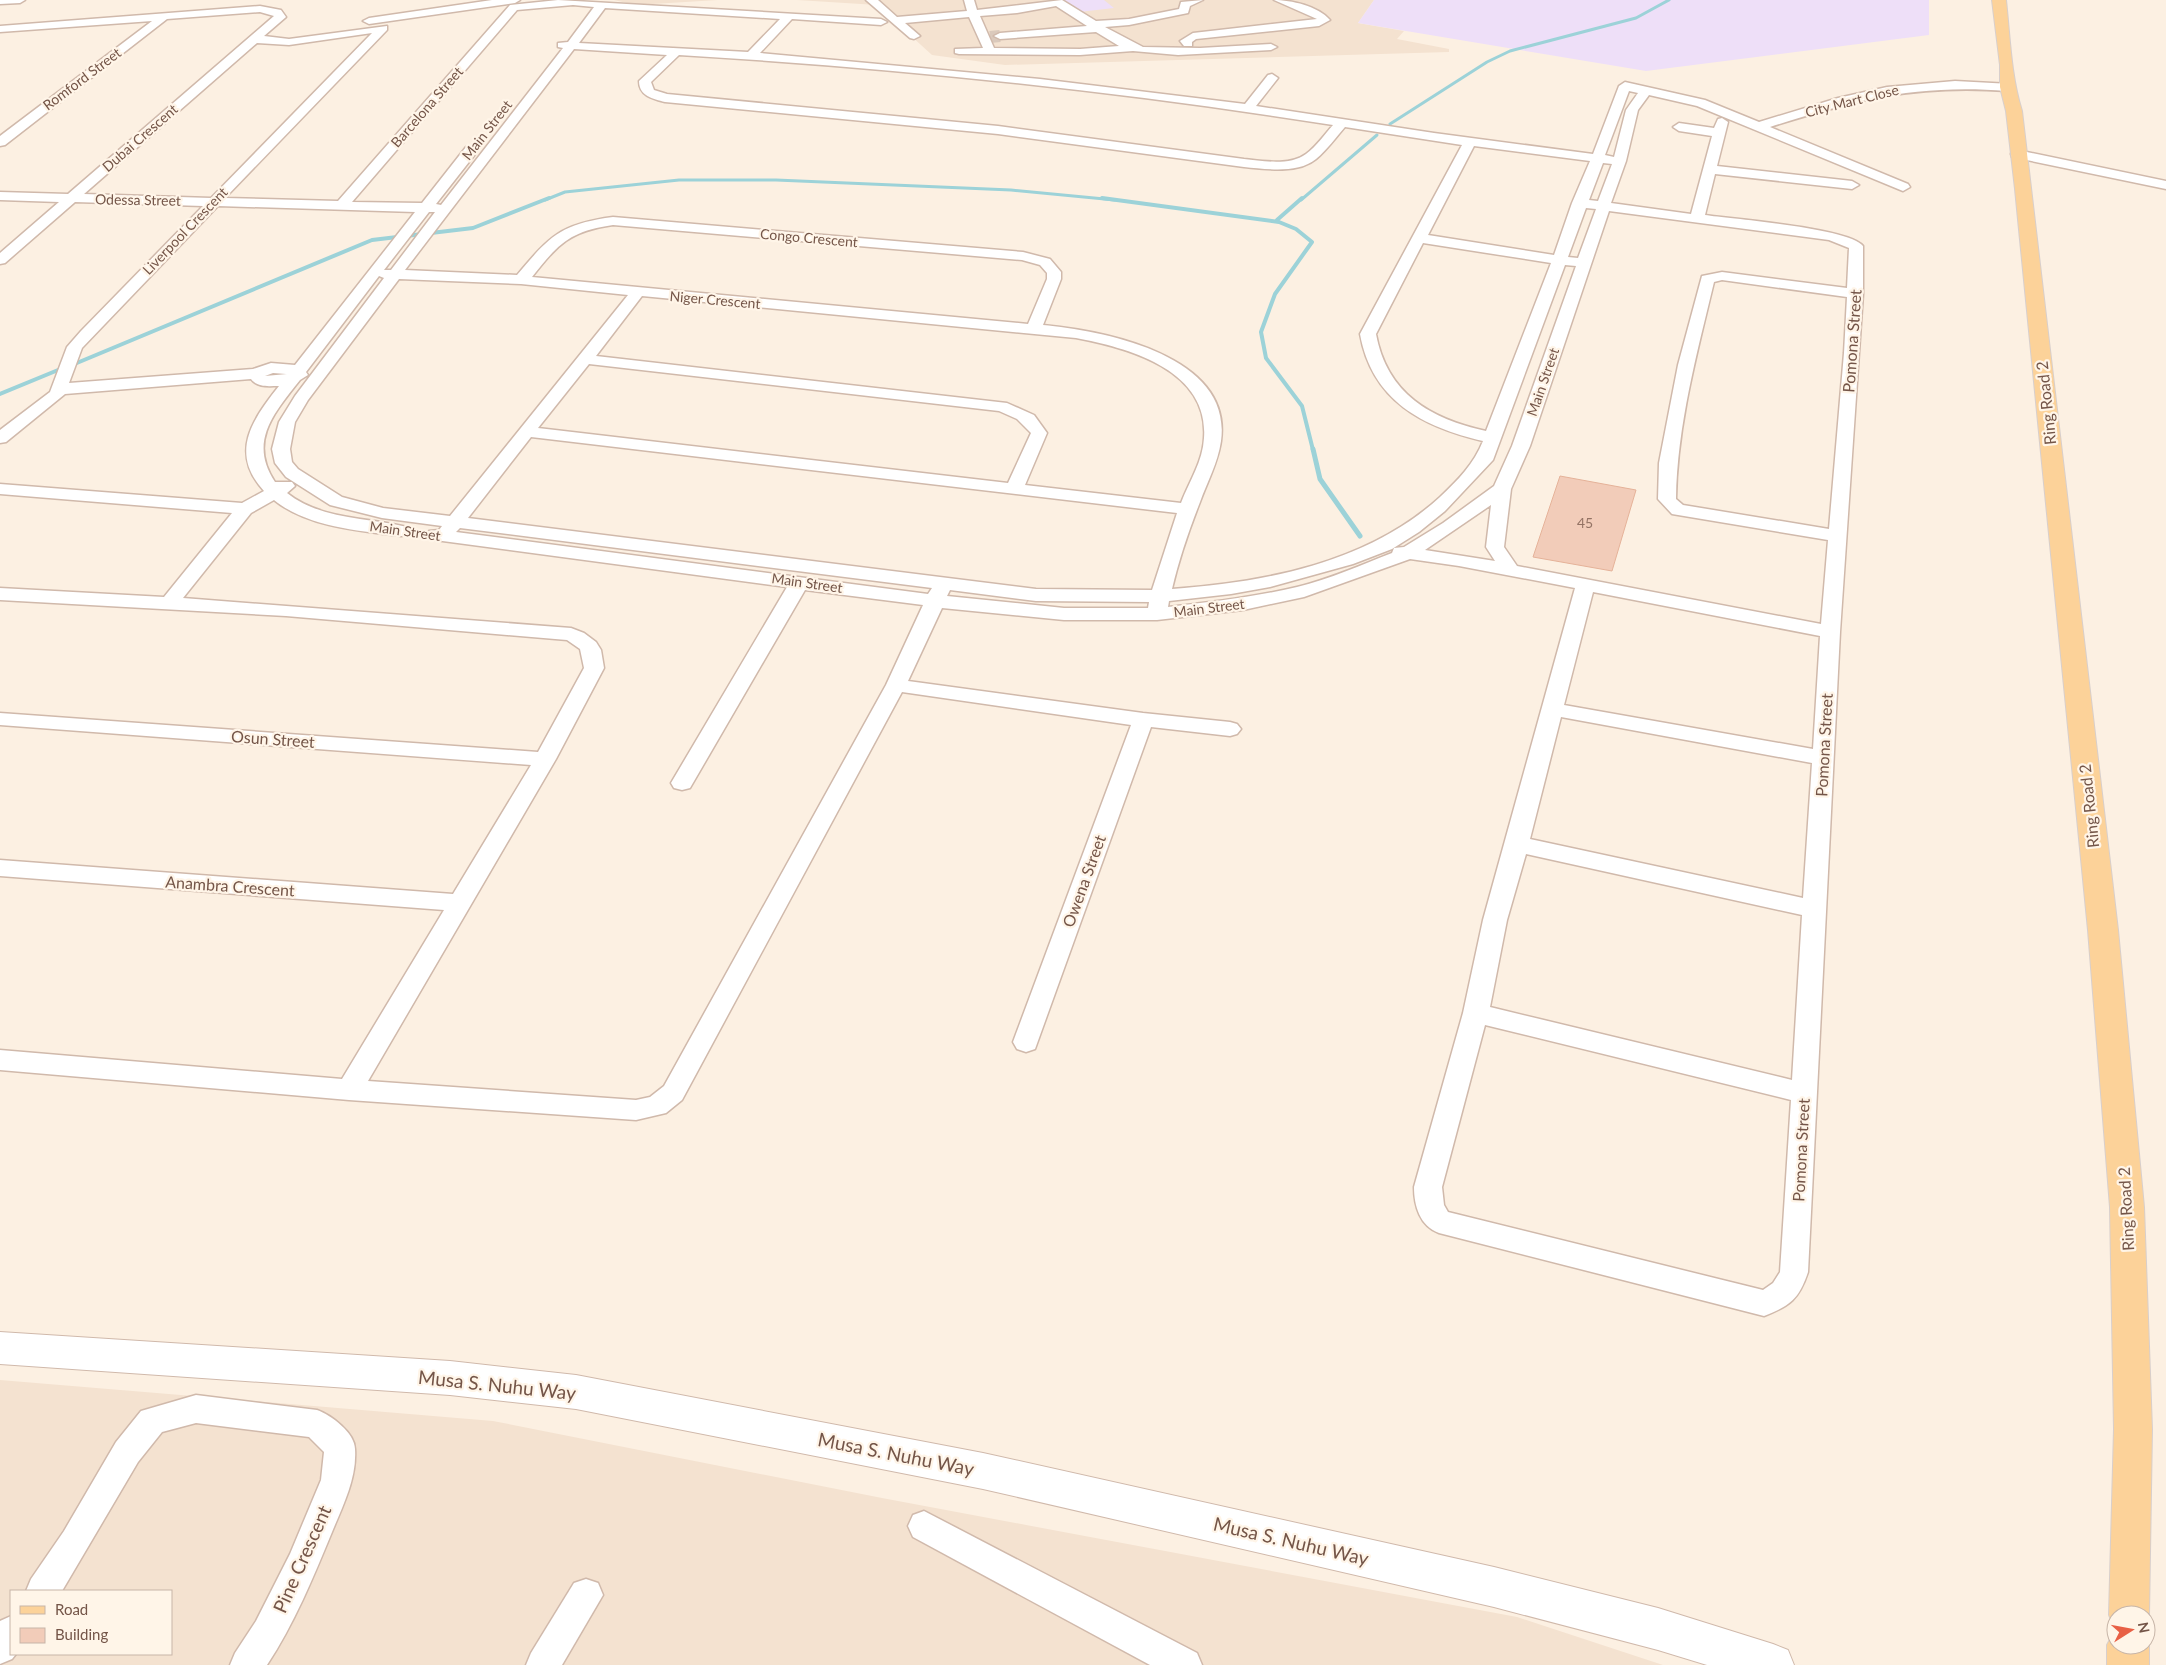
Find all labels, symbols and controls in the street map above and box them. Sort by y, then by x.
street label: Romford Street [39,44,124,113]
street label: Barcelona Street [387,63,466,150]
street label: City Mart Close [1803,81,1900,120]
street label: Main Street [458,96,515,163]
street label: Dubai Crescent [98,100,181,175]
street label: Liverpool Crescent [139,183,231,278]
street label: Odessa Street [95,190,181,209]
street label: Congo Crescent [760,225,859,250]
street label: Niger Crescent [669,287,761,312]
street label: Pomona Street [1838,288,1865,393]
street label: Main Street [1523,345,1562,418]
street label: Ring Road 2 [2032,360,2059,446]
house number: 45 [1577,514,1593,531]
street label: Main Street [369,517,442,544]
street label: Main Street [771,569,844,596]
street label: Main Street [1172,595,1245,620]
street label: Pomona Street [1811,692,1836,797]
street label: Osun Street [231,726,316,751]
street label: Ring Road 2 [2075,763,2102,849]
street label: Owena Street [1058,832,1109,930]
street label: Anambra Crescent [165,872,296,900]
street label: Pomona Street [1788,1097,1813,1202]
street label: Ring Road 2 [2114,1167,2137,1251]
street label: Musa S. Nuhu Way [417,1365,577,1404]
street label: Musa S. Nuhu Way [816,1427,976,1480]
street label: Pine Crescent [268,1501,336,1616]
street label: Musa S. Nuhu Way [1211,1511,1371,1570]
legend [10,1590,172,1655]
text: Road [55,1600,88,1618]
north arrow [2106,1605,2156,1655]
text: N [2135,1621,2154,1634]
text: Building [55,1625,108,1643]

